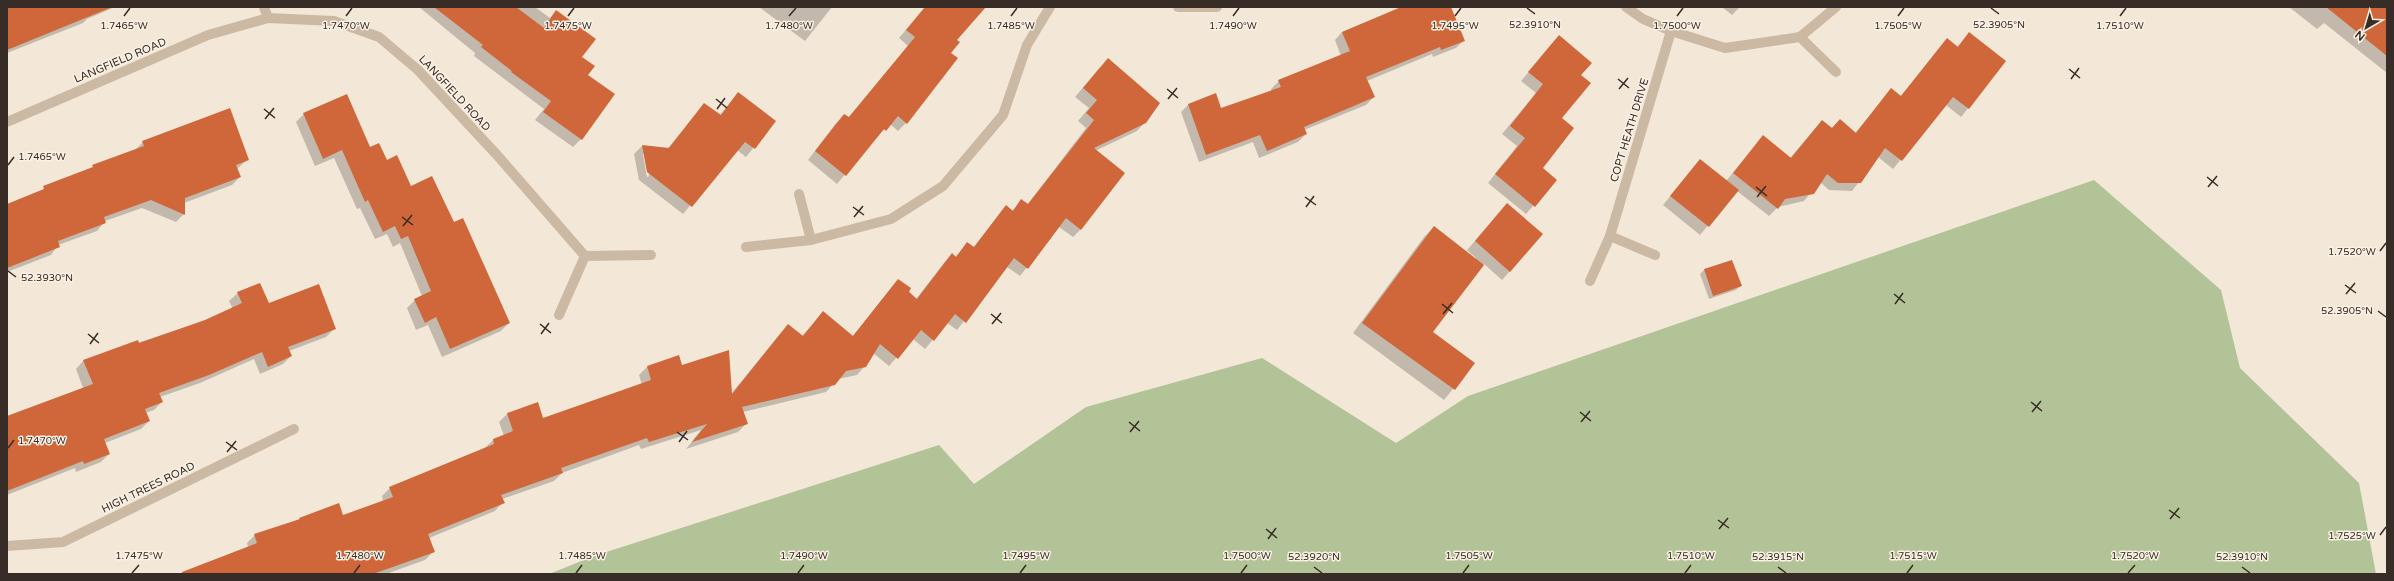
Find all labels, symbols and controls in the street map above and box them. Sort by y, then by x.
north arrow [2346,8,2386,48]
text: 52.3910°N [1509,19,1561,31]
text: 52.3905°N [1973,19,2025,31]
text: 1.7465°W [100,20,148,32]
text: 1.7470°W [322,20,370,32]
text: 1.7475°W [544,20,592,32]
text: 1.7480°W [765,20,813,32]
text: 1.7485°W [987,20,1035,32]
text: 1.7490°W [1209,20,1257,32]
text: 1.7495°W [1431,20,1479,32]
text: 1.7500°W [1653,20,1701,32]
text: 1.7505°W [1874,20,1922,32]
text: 1.7510°W [2096,20,2144,32]
text: N [2353,28,2368,43]
street label: LANGFIELD ROAD [72,35,168,86]
street label: LANGFIELD ROAD [416,53,493,134]
street label: COPT HEATH DRIVE [1607,77,1651,184]
text: 1.7465°W [18,151,66,163]
text: 1.7520°W [2328,246,2376,258]
text: 52.3930°N [21,272,73,284]
text: 52.3905°N [2321,305,2373,317]
text: 1.7470°W [18,435,66,447]
street label: HIGH TREES ROAD [99,459,197,516]
text: 1.7525°W [2328,530,2376,542]
text: 1.7475°W [115,550,163,562]
text: 1.7480°W [336,550,384,562]
text: 1.7485°W [558,550,606,562]
text: 1.7490°W [780,550,828,562]
text: 1.7495°W [1002,550,1050,562]
text: 1.7500°W [1223,550,1271,562]
text: 1.7505°W [1445,550,1493,562]
text: 1.7510°W [1667,550,1715,562]
text: 1.7515°W [1889,550,1937,562]
text: 1.7520°W [2111,550,2159,562]
text: 52.3920°N [1288,551,1340,563]
text: 52.3915°N [1752,551,1804,563]
text: 52.3910°N [2216,551,2268,563]

